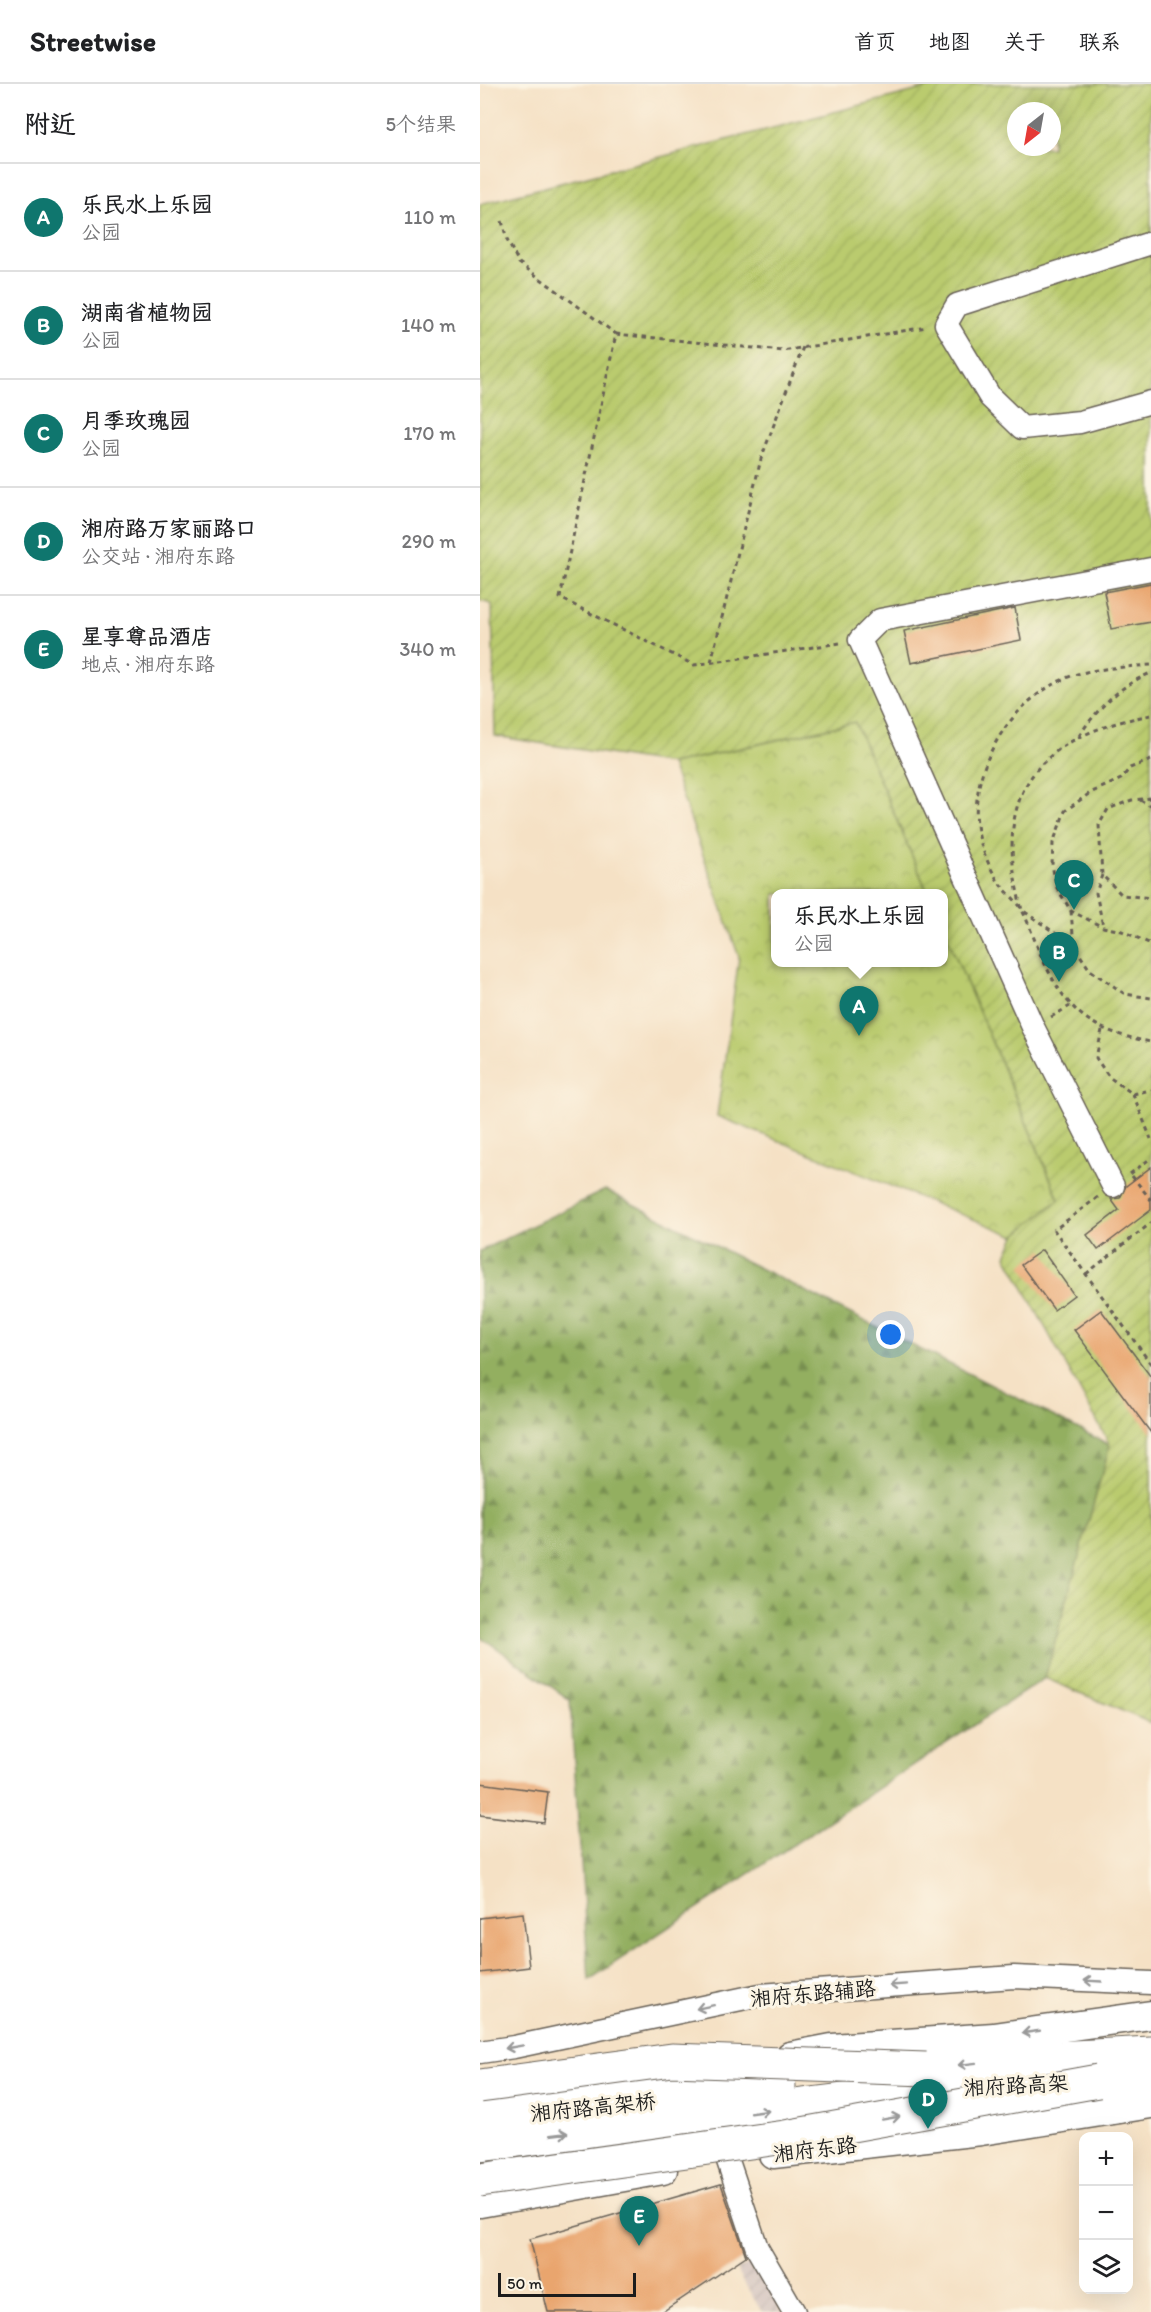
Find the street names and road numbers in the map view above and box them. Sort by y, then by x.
street label: 湘府东路辅路 [749,1975,877,2011]
street label: 湘府路高架 [963,2070,1069,2100]
street label: 湘府路高架桥 [529,2088,657,2126]
street label: 湘府东路 [772,2131,858,2167]

